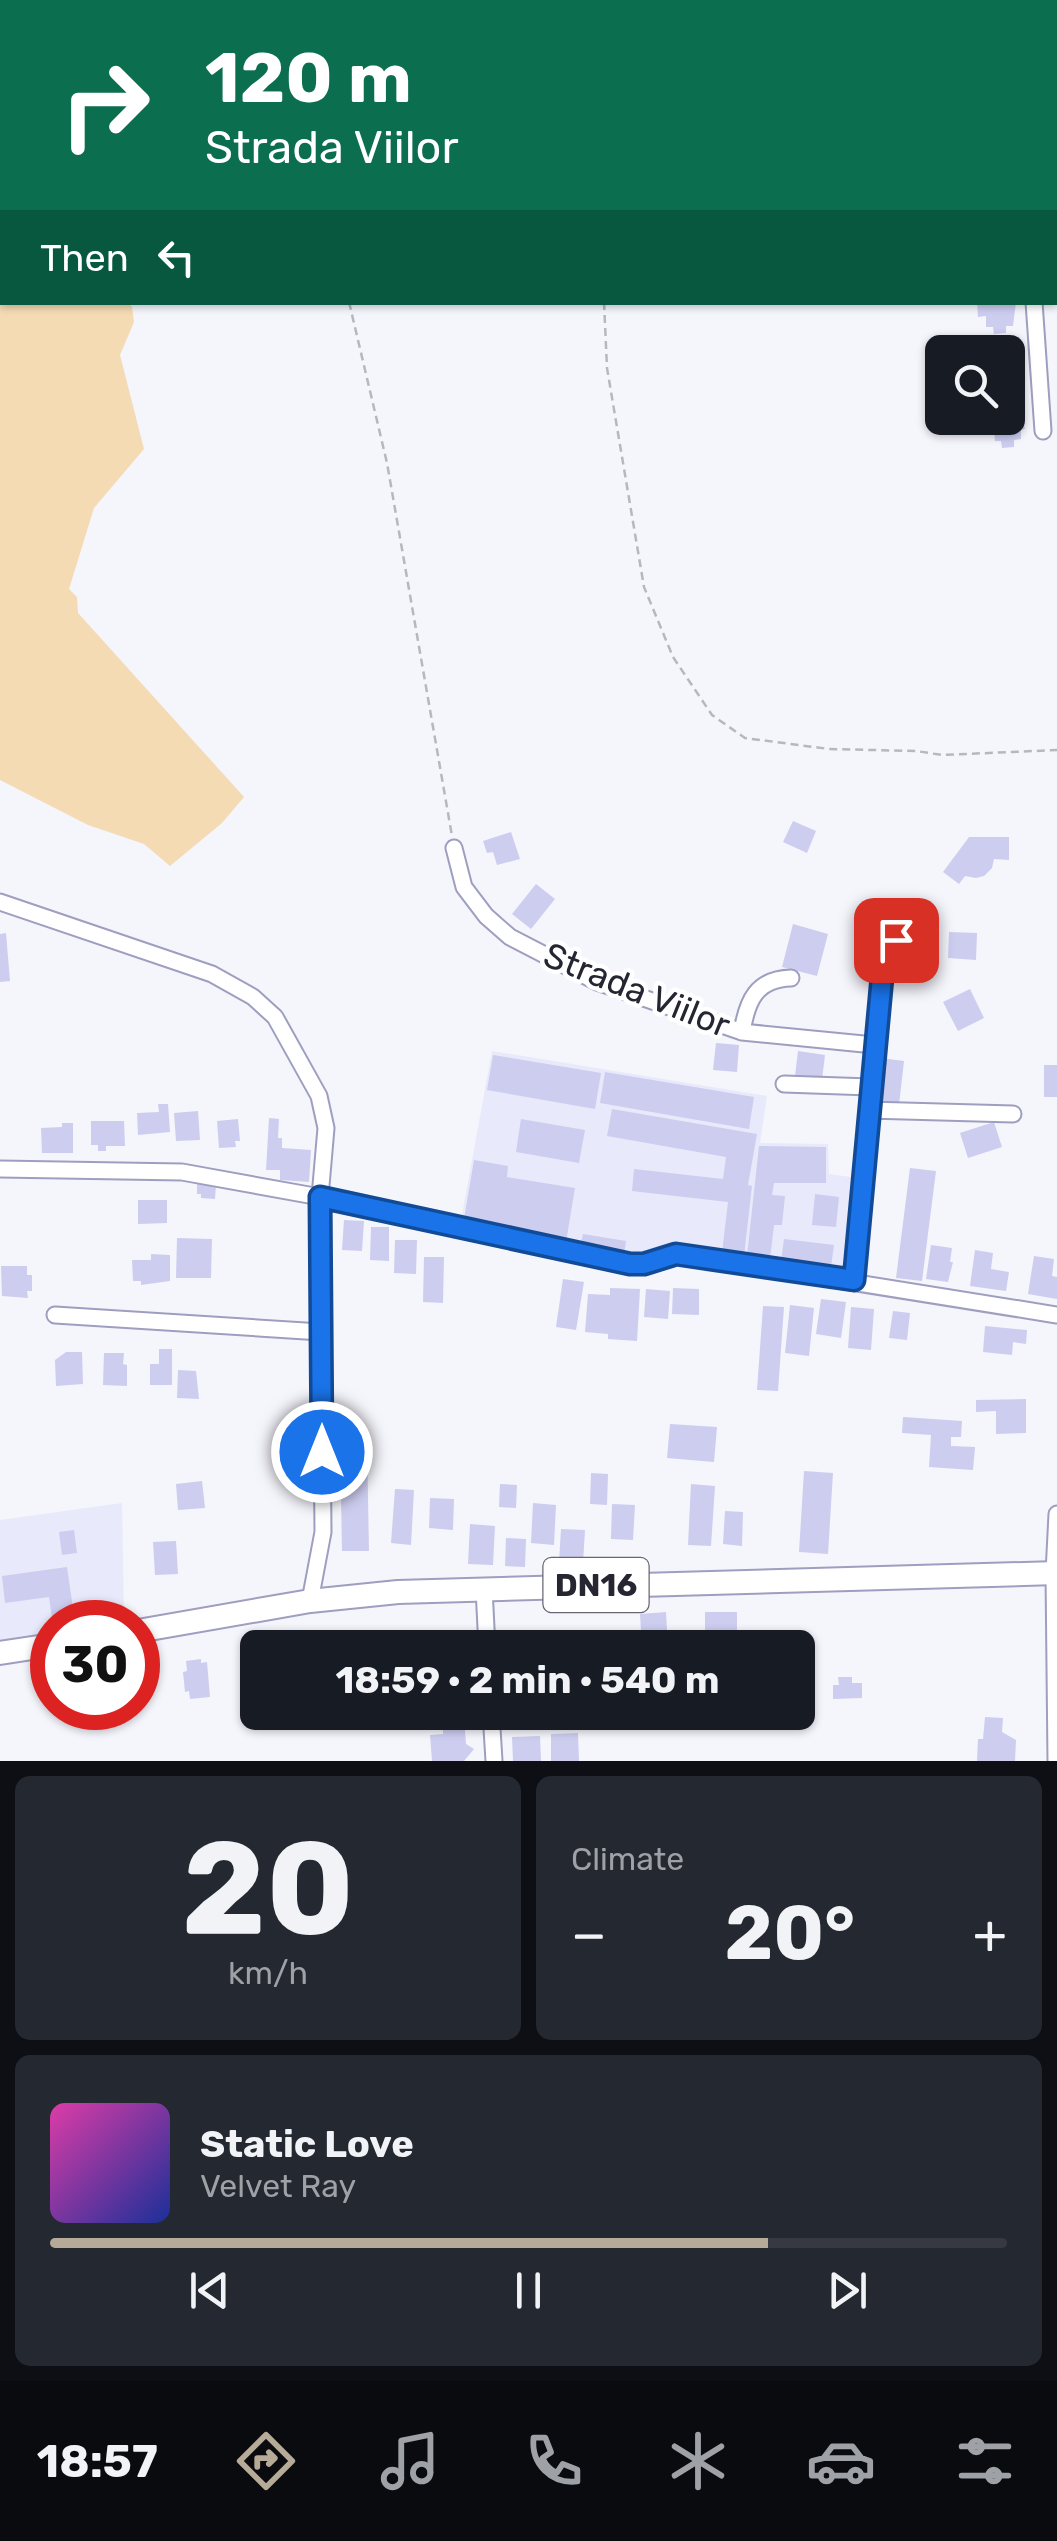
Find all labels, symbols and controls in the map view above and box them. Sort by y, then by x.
text: 120 m [205,37,412,120]
icon: right [40,40,170,170]
text: Strada Viilor [205,121,459,174]
icon: left [149,230,204,285]
text: Then [40,235,129,281]
map controls [925,335,1025,435]
button: search [925,335,1025,435]
pin [854,898,939,983]
icon: arrive [869,913,924,968]
street label: Strada Viilor [538,934,736,1046]
position arrow [270,1400,374,1504]
road number: DN16 [544,1558,648,1612]
speed limit sign: 30 [30,1600,160,1730]
text: 18:59 · 2 min · 540 m [335,1657,720,1703]
text: 20 [182,1811,354,1966]
text: Climate [571,1840,684,1878]
text: 20° [724,1889,855,1978]
text: − [571,1902,607,1967]
text: + [973,1902,1007,1967]
text: km/h [228,1954,308,1992]
text: Static Love [200,2121,414,2167]
text: Velvet Ray [200,2167,356,2205]
icon: previous [182,2263,237,2318]
icon: pause [501,2263,556,2318]
icon: next [820,2263,875,2318]
icon: directions [231,2426,301,2496]
icon: music [375,2426,445,2496]
icon: phone [519,2426,589,2496]
icon: climate [663,2426,733,2496]
icon: car [806,2426,876,2496]
icon: filters [950,2426,1020,2496]
text: 18:57 [37,2435,158,2488]

